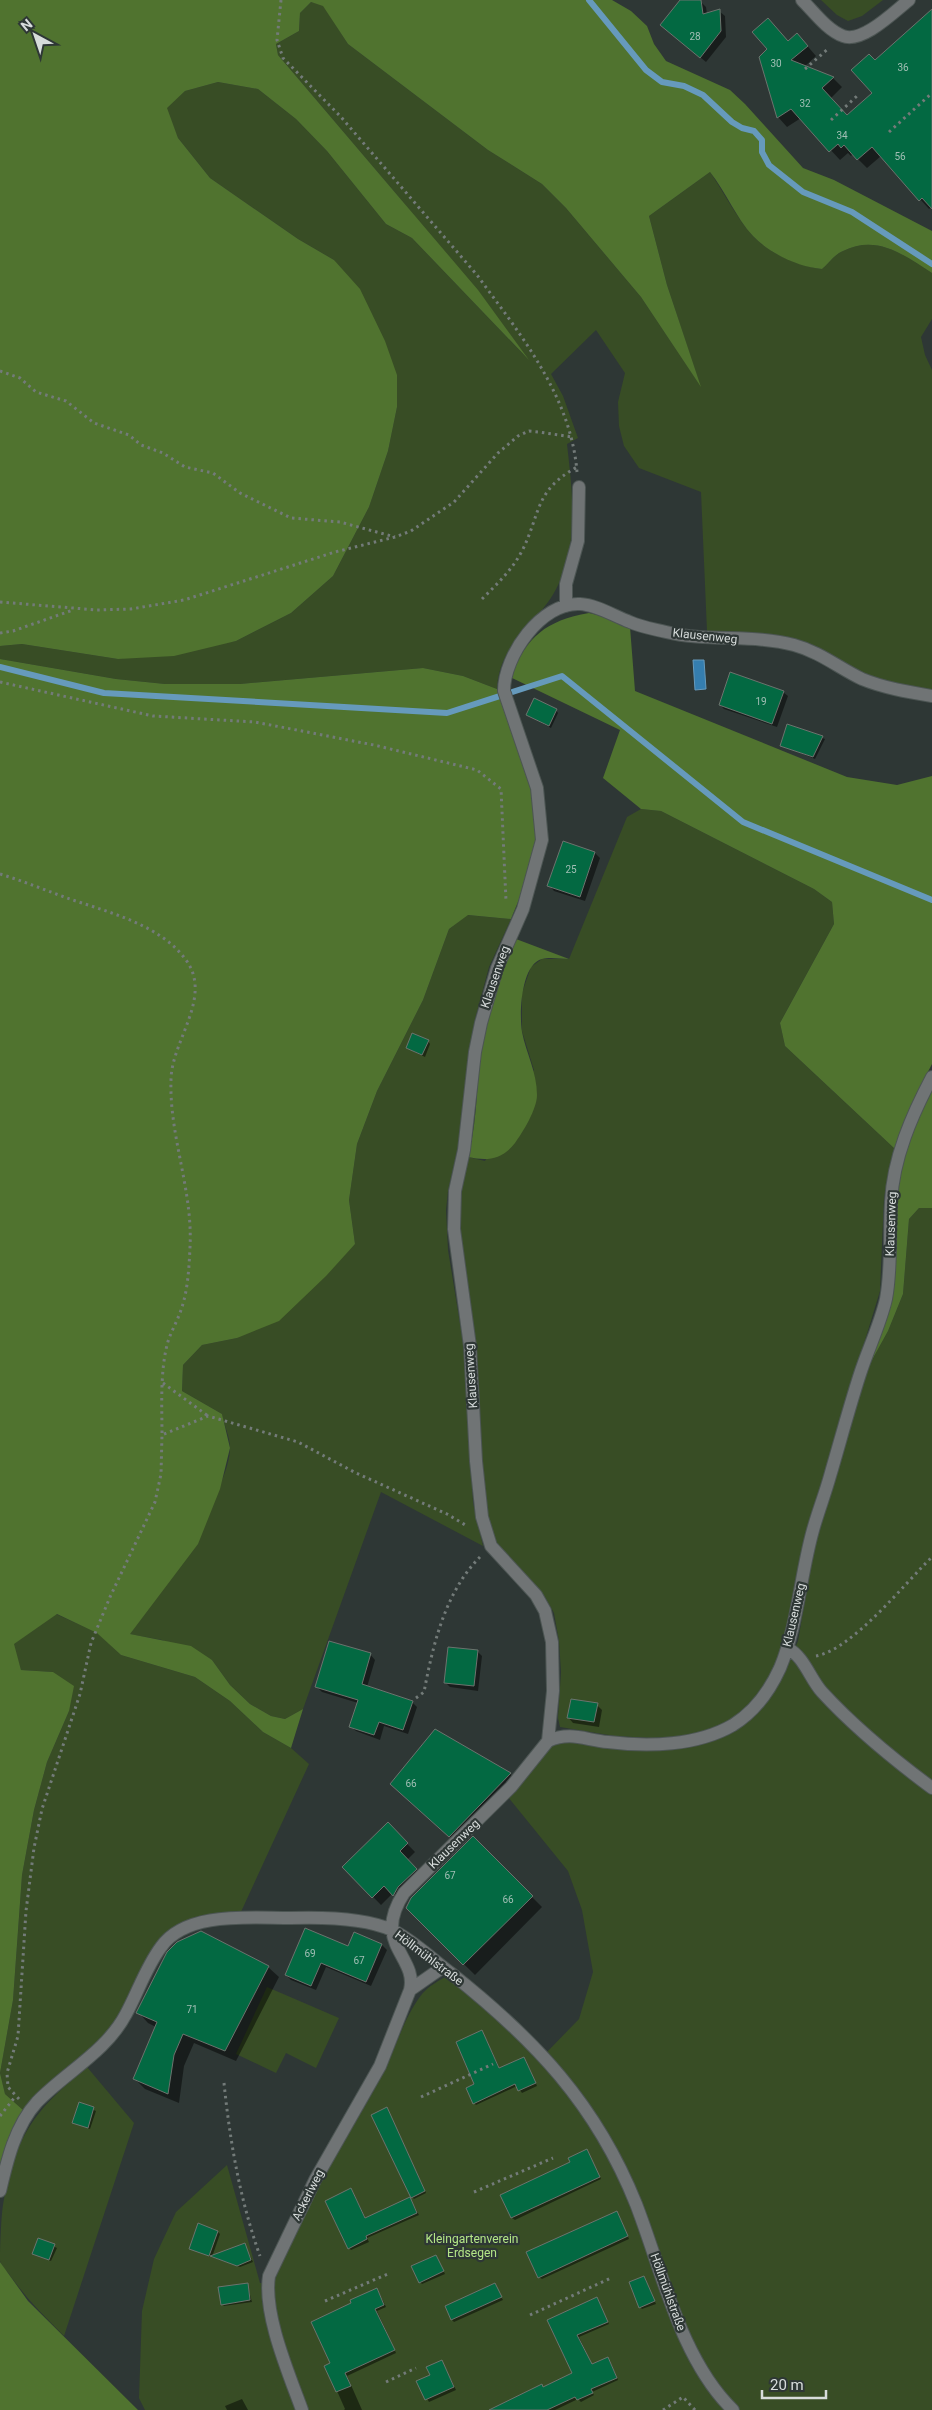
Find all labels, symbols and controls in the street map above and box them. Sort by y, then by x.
north arrow [10,10,60,60]
text: N [18,16,36,34]
house number: 28 [689,31,701,42]
house number: 30 [770,58,782,69]
house number: 36 [897,62,909,73]
house number: 32 [799,98,811,109]
house number: 34 [836,130,848,141]
house number: 56 [894,151,906,162]
street label: Klausenweg [672,626,738,646]
house number: 19 [755,696,767,707]
house number: 25 [565,864,577,875]
street label: Klausenweg [478,944,512,1010]
street label: Klausenweg [883,1191,899,1257]
street label: Klausenweg [462,1343,480,1409]
street label: Klausenweg [780,1582,808,1648]
house number: 66 [405,1778,417,1789]
street label: Klausenweg [426,1816,482,1872]
house number: 67 [444,1870,456,1881]
house number: 66 [502,1894,514,1905]
street label: Höllmühlstraße [392,1928,466,1988]
house number: 69 [304,1948,316,1959]
house number: 67 [353,1955,365,1966]
house number: 71 [186,2004,198,2015]
street label: Ackerlweg [289,2167,327,2223]
park label: Kleingartenverein Erdsegen [426,2232,518,2260]
street label: Höllmühlstraße [647,2251,689,2333]
scale bar [762,2368,826,2400]
text: 20 m [770,2376,804,2394]

